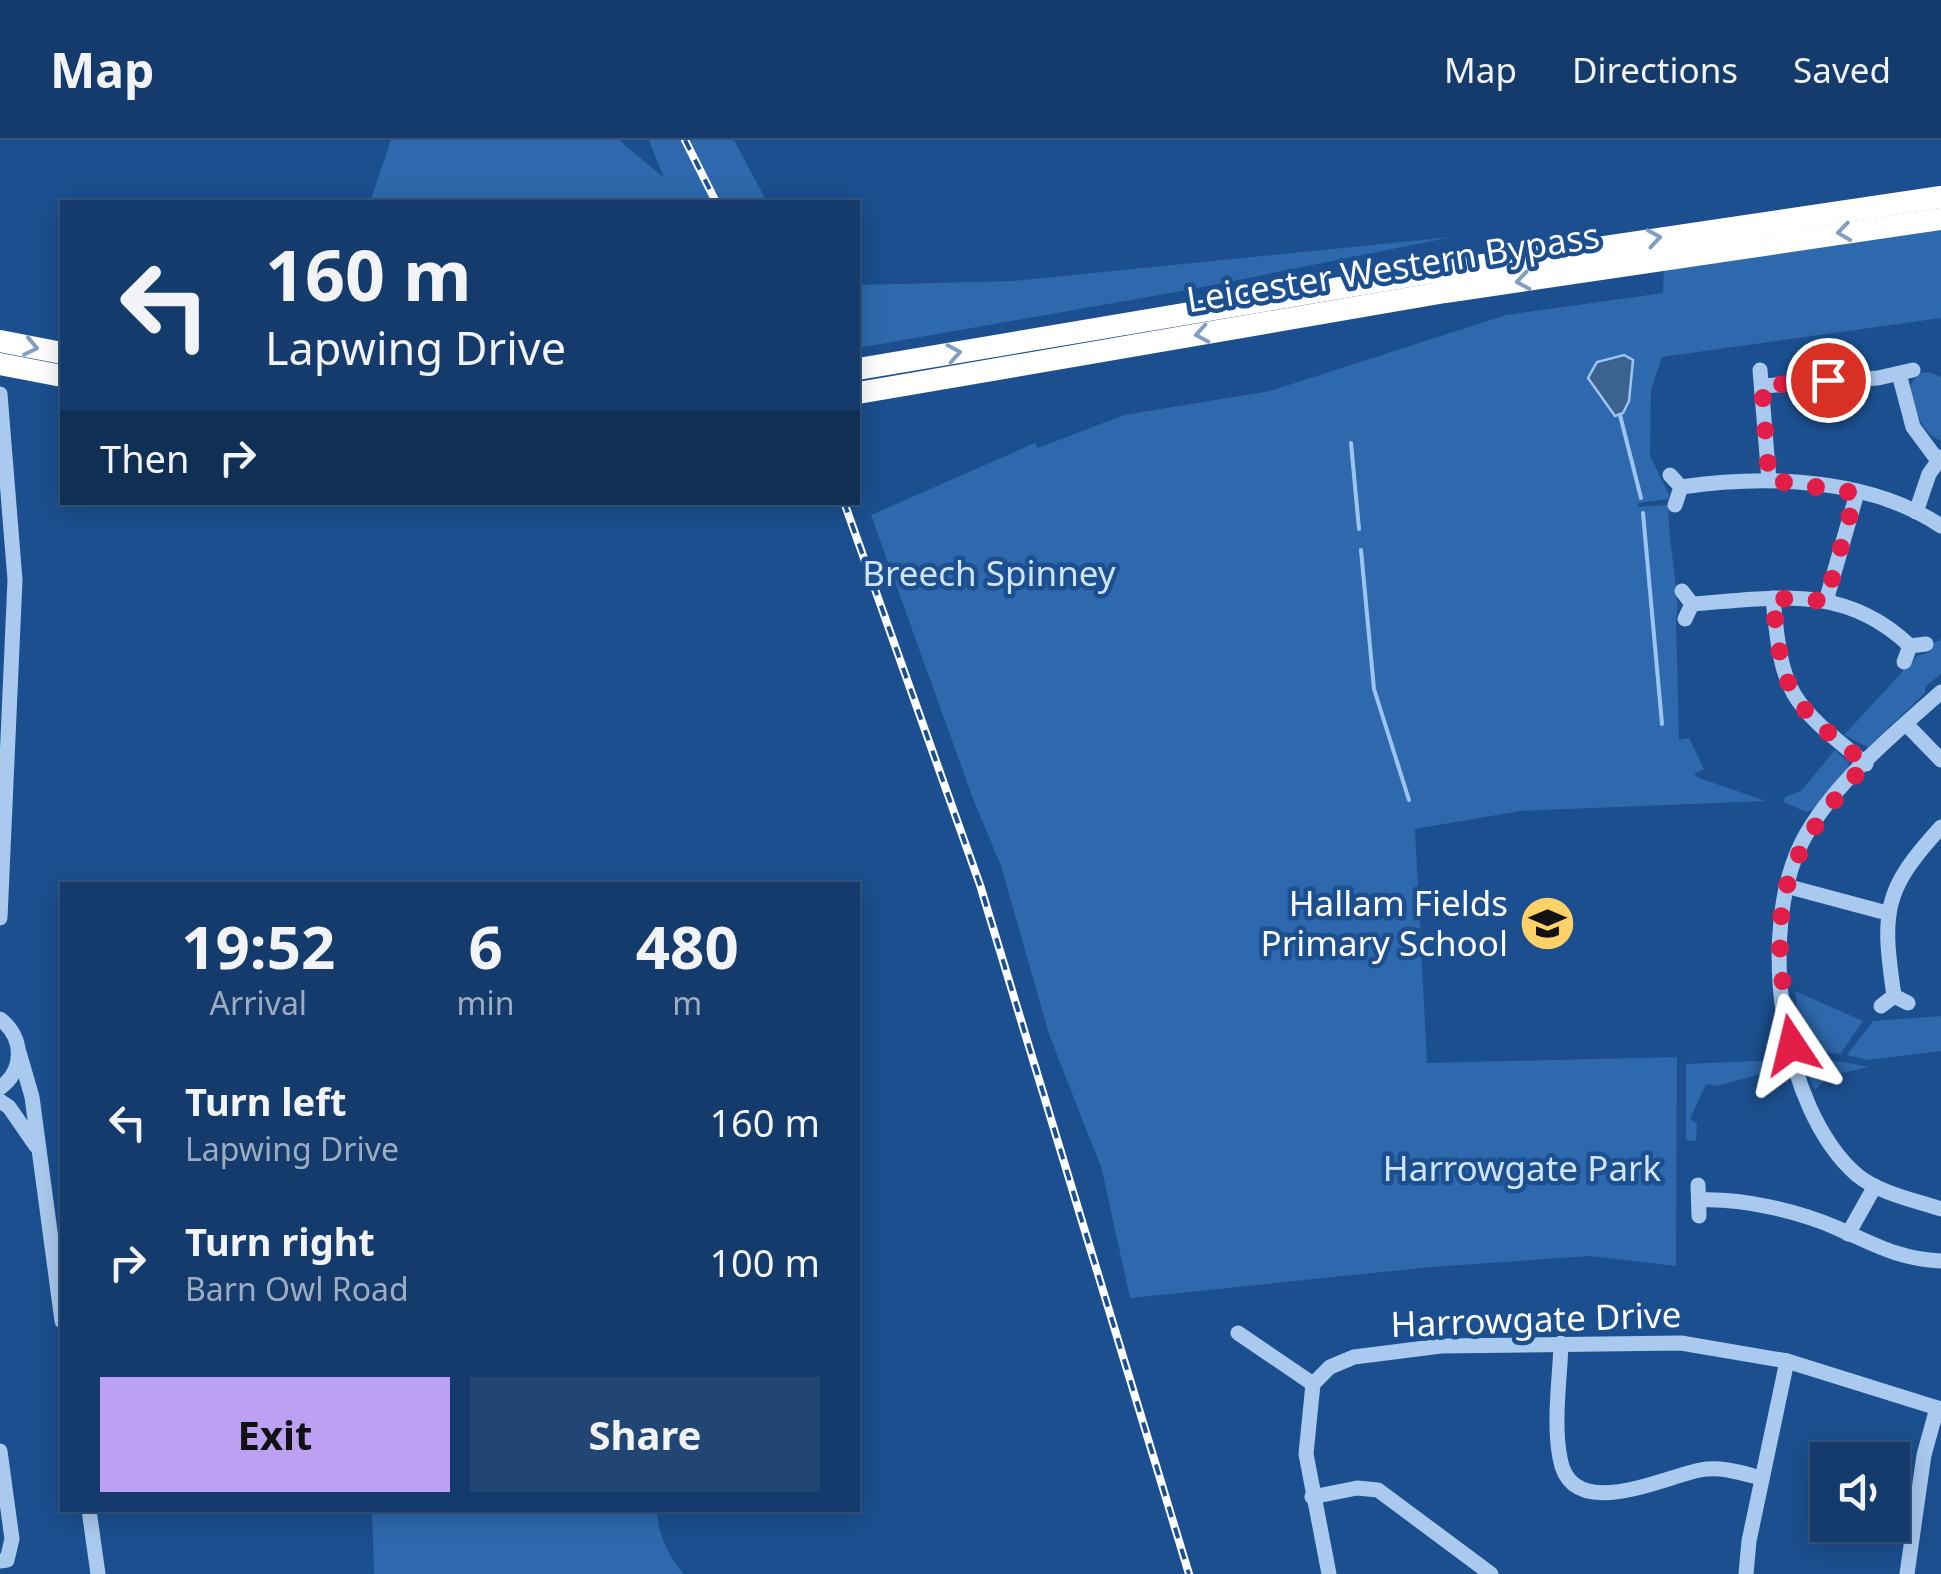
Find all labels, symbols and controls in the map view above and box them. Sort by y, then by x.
text: Map [50,37,154,102]
text: Map [1444,46,1517,93]
text: Directions [1572,46,1738,93]
text: Saved [1793,46,1891,93]
street label: Leicester Western Bypass [1183,211,1603,322]
one-way arrow [1836,221,1853,242]
text: 160 m [265,226,472,322]
one-way arrow [1646,228,1663,249]
icon: left [100,240,230,370]
one-way arrow [1515,269,1531,290]
text: Lapwing Drive [265,317,566,378]
one-way arrow [1194,323,1211,344]
one-way arrow [22,335,39,356]
pin [1786,338,1871,423]
one-way arrow [946,343,962,364]
icon: arrive [1801,353,1856,408]
icon: right [210,430,265,485]
text: Then [100,432,190,484]
park label: Breech Spinney [862,549,1116,596]
place label: Hallam Fields Primary School [1261,879,1508,966]
school or university icon: Hallam Fields Primary School [1517,894,1577,954]
text: 19:52 [181,905,335,987]
text: 6 [468,905,503,987]
text: 480 [636,905,739,987]
text: Arrival [210,981,307,1024]
text: min [457,981,515,1024]
text: m [672,981,702,1024]
position arrow [1740,993,1844,1097]
text: Turn left [185,1075,347,1127]
icon: left [100,1095,155,1150]
text: 160 m [709,1096,820,1148]
text: Lapwing Drive [185,1127,399,1170]
park label: Harrowgate Park [1383,1144,1661,1191]
text: Turn right [185,1215,375,1267]
icon: right [100,1235,155,1290]
text: 100 m [709,1236,820,1288]
text: Barn Owl Road [185,1267,409,1310]
street label: Harrowgate Drive [1390,1290,1682,1347]
button: Exit [100,1377,450,1492]
button: Share [470,1377,820,1492]
map controls [1810,1442,1910,1542]
button: sound [1810,1442,1910,1542]

